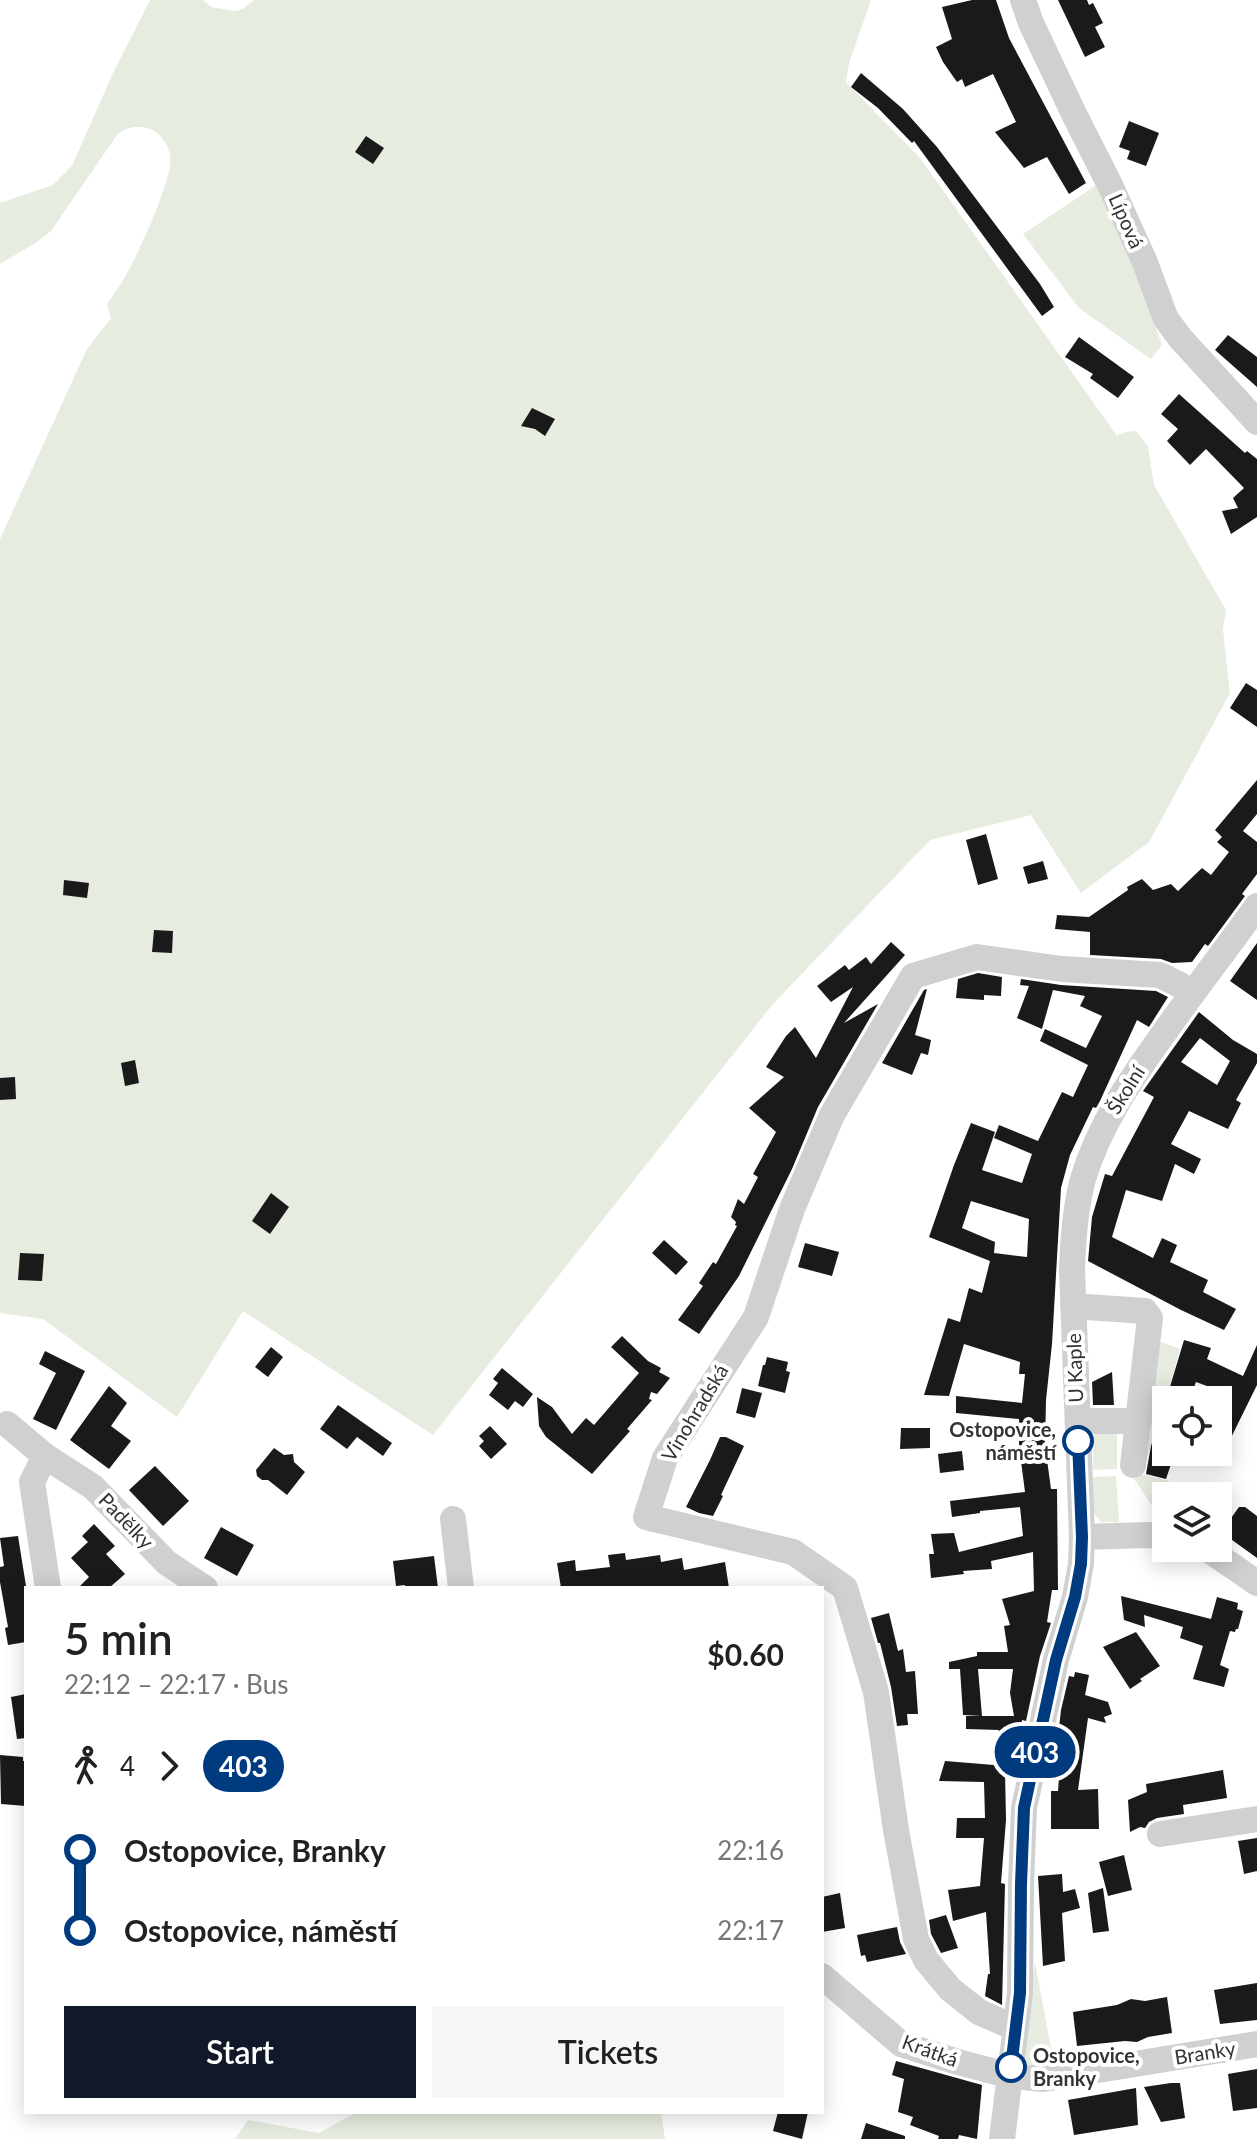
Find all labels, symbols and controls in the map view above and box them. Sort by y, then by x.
street label: Lípová [1104,189,1150,252]
street label: Školní [1101,1060,1150,1118]
street label: U Kaple [1061,1333,1087,1403]
street label: Vinohradská [656,1360,733,1465]
map controls [1152,1386,1232,1562]
button: locate [1152,1386,1232,1466]
place label: Ostopovice, náměstí [949,1417,1057,1464]
marker: Ostopovice, náměstí [1063,1426,1093,1456]
button: layers [1152,1482,1232,1562]
street label: Padělky [94,1487,160,1554]
text: 5 min [64,1612,173,1664]
text: $0.60 [707,1636,784,1672]
text: 22:12 – 22:17 · Bus [64,1668,288,1700]
line badge: 403 [989,1726,1081,1778]
text: 403 [1011,1735,1059,1769]
icon: walk [64,1744,108,1788]
icon: forward [147,1744,191,1788]
text: 403 [219,1749,268,1783]
text: 4 [120,1750,135,1782]
text: Ostopovice, Branky [124,1832,386,1868]
text: 22:16 [717,1834,784,1866]
text: Ostopovice, náměstí [124,1912,397,1948]
text: 22:17 [717,1914,784,1946]
button: Start [64,2006,416,2098]
button: Tickets [432,2006,784,2098]
street label: Krátká [899,2029,961,2071]
street label: Branky [1173,2035,1238,2069]
place label: Ostopovice, Branky [1033,2043,1140,2090]
marker: Ostopovice, Branky [996,2052,1026,2082]

